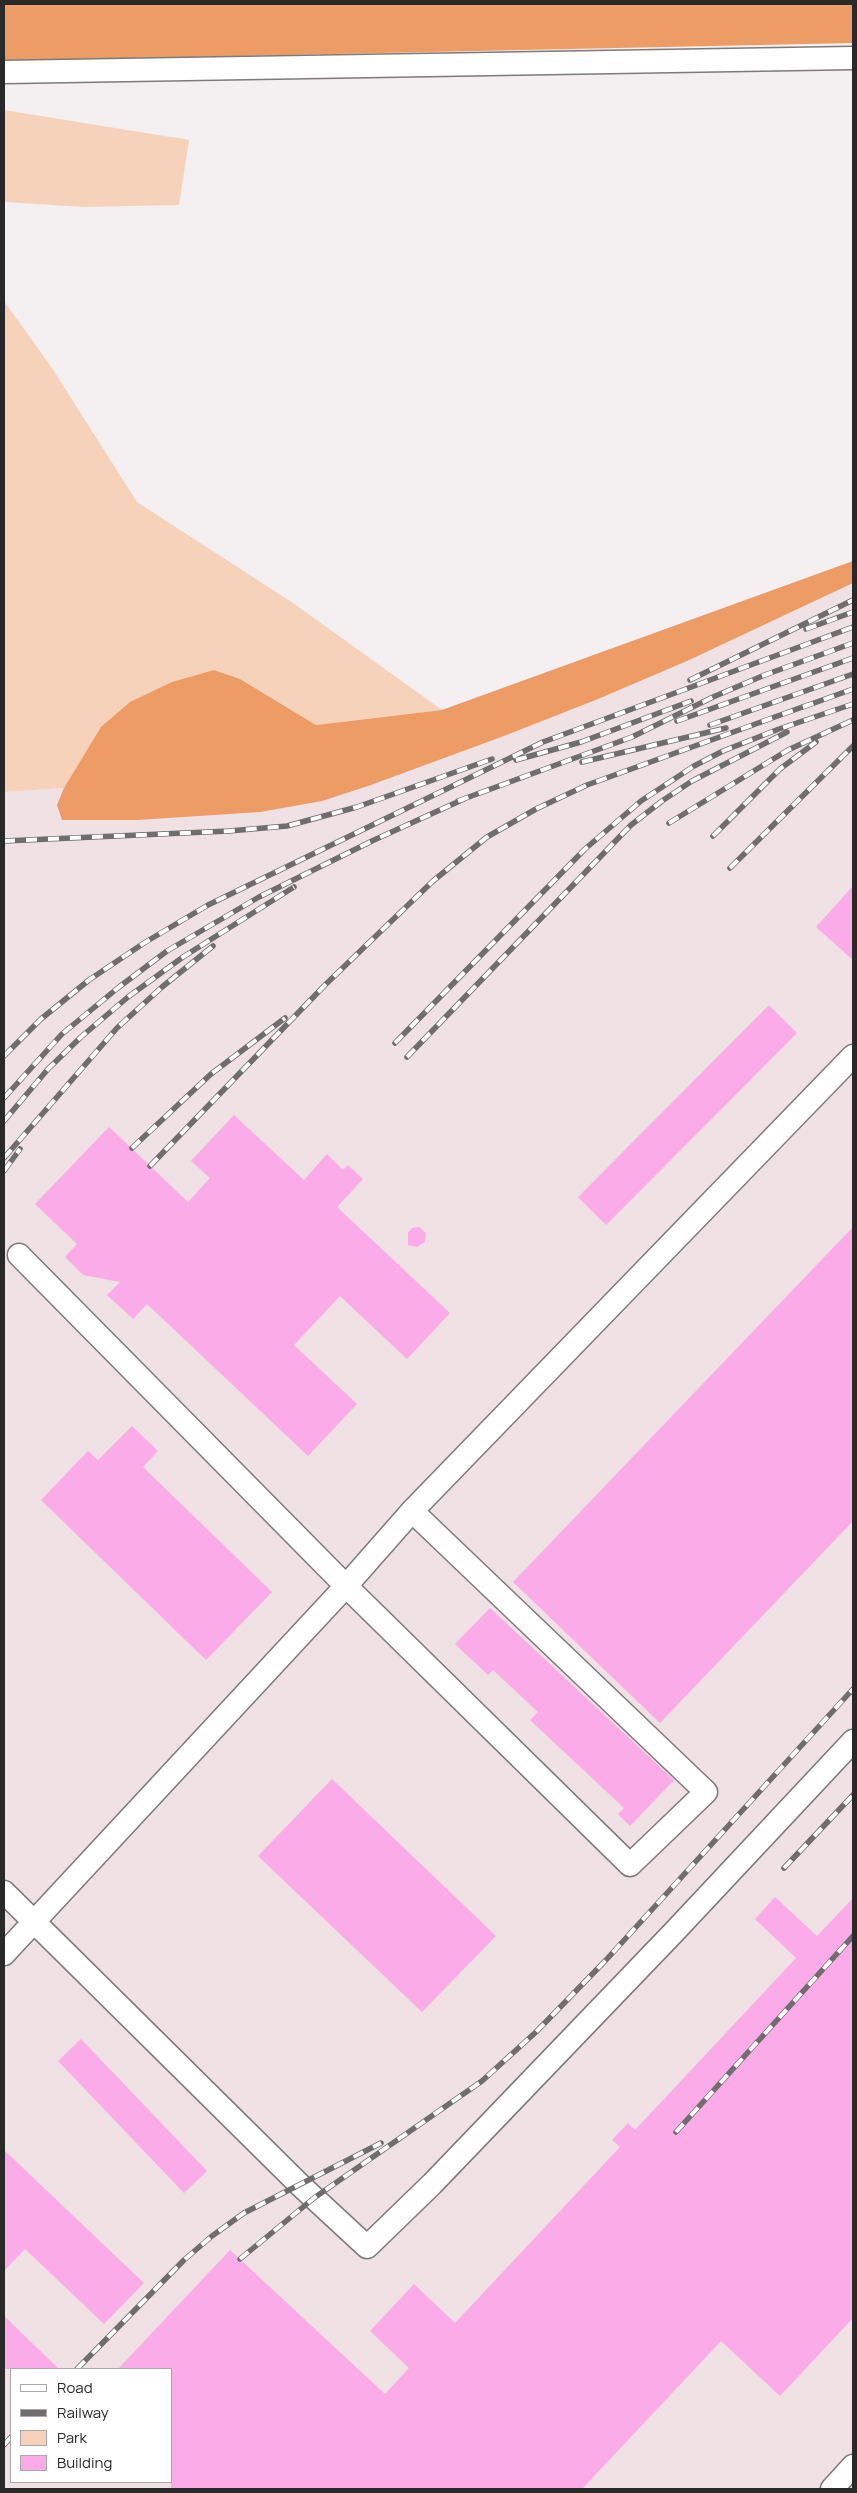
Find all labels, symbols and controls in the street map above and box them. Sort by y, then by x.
legend [10,2368,172,2483]
text: Road [57,2377,93,2398]
text: Railway [57,2402,109,2423]
text: Park [57,2427,87,2448]
text: Building [57,2452,112,2473]

